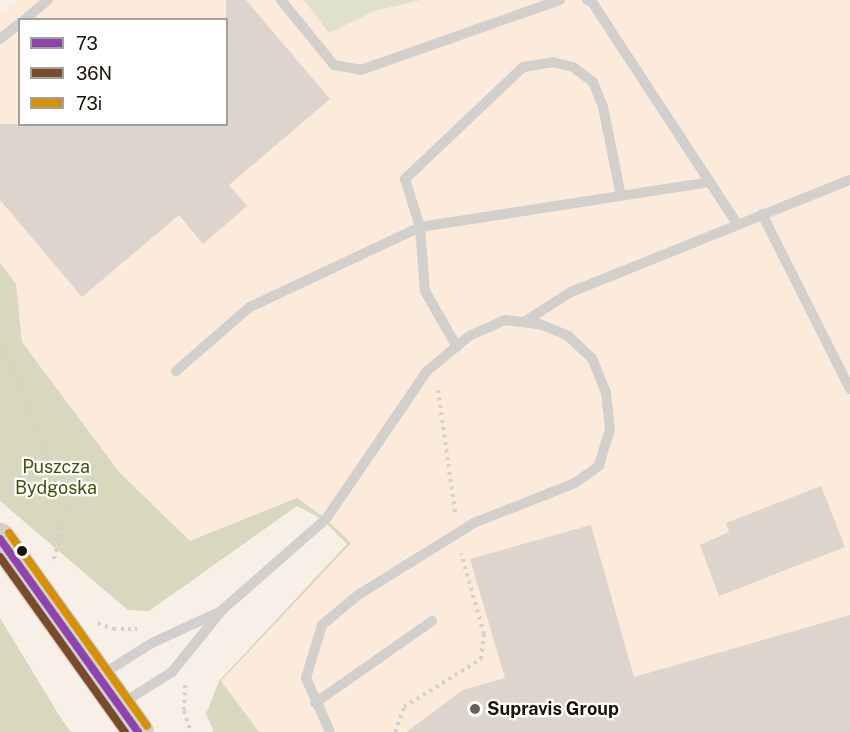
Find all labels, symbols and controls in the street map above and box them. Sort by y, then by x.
legend [18,18,228,126]
text: 73 [76,33,98,54]
text: 36N [76,63,112,84]
text: 73i [76,93,102,114]
park label: Puszcza Bydgoska [15,457,97,500]
unlabelled marker [16,545,28,557]
place label: Supravis Group [487,698,619,720]
marker: Supravis Group [468,702,482,716]

